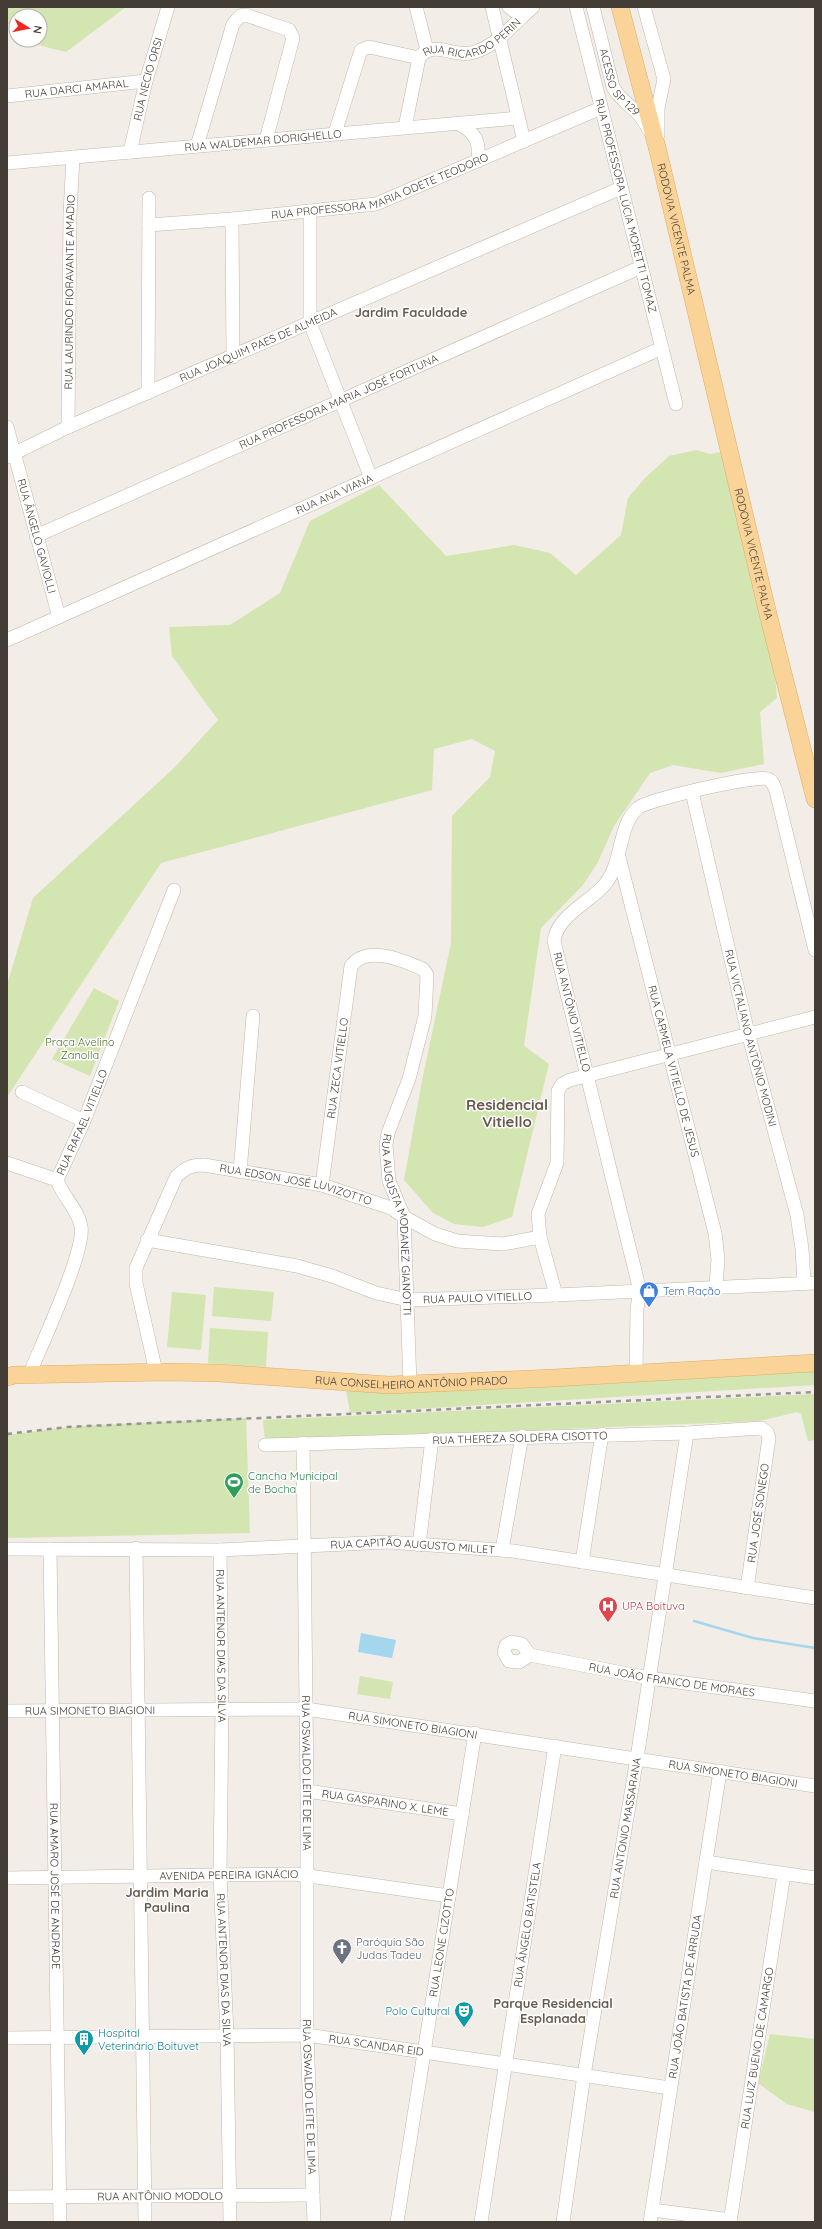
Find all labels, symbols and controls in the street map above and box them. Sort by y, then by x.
north arrow [8,8,48,48]
street label: RUA RICARDO PERIN [420,15,524,61]
text: N [30,25,45,35]
street label: RUA NECIO ORSI [130,36,166,122]
street label: ACESSO SP 129 [597,47,643,119]
street label: RUA DARCI AMARAL [24,76,129,101]
street label: RUA PROFESSORA LÚCIA MORETTI TOMAZ [592,97,660,314]
street label: RUA WALDEMAR DORIGHELLO [184,127,342,154]
street label: RUA PROFESSORA MARIA ODETE TEODORO [270,150,490,222]
street label: RODOVIA VICENTE PALMA [654,162,699,296]
street label: RUA LAURINDO FIORAVANTE AMADIO [61,194,78,389]
district label: Jardim Faculdade [355,304,468,320]
street label: RUA JOAQUIM PAES DE ALMEIDA [177,305,339,385]
street label: RUA PROFESSORA MARIA JOSÉ FORTUNA [237,351,440,452]
street label: RUA ANA VIANA [293,471,375,517]
street label: RUA ÂNGELO GAVIOLLI [14,477,59,595]
street label: RODOVIA VICENTE PALMA [731,487,776,621]
street label: RUA VICTALIANO ANTÔNIO MODINI [722,948,780,1128]
street label: RUA ANTÔNIO VITIELLO [550,950,594,1074]
street label: RUA CARMELA VITIELLO DE JESUS [645,984,702,1159]
street label: RUA ZECA VITIELLO [324,1017,351,1119]
park label: Praça Avelino Zanolla [45,1035,115,1062]
street label: RUA RAFAEL VITIELLO [53,1067,110,1177]
district label: Residencial Vitiello [466,1095,548,1131]
street label: RUA AUGUSTA MODANEZ GIANOTTI [378,1133,415,1316]
street label: RUA EDSON JOSÉ LUVIZOTTO [219,1161,374,1208]
shop icon: Tem Ração [638,1280,660,1308]
place label: Tem Ração [663,1284,721,1298]
street label: RUA PAULO VITIELLO [423,1289,532,1306]
street label: RUA CONSELHEIRO ANTÔNIO PRADO [315,1373,508,1392]
street label: RUA THEREZA SOLDERA CISOTTO [432,1428,608,1447]
street label: RUA JOSÉ SONEGO [744,1462,772,1564]
place label: Cancha Municipal de Bocha [248,1469,338,1496]
sports icon: Cancha Municipal de Bocha [223,1471,245,1499]
street label: RUA CAPITÃO AUGUSTO MILLET [330,1535,496,1557]
street label: RUA ANTENOR DIAS DA SILVA [213,1569,229,1723]
hospital icon: UPA Boituva [597,1595,619,1623]
place label: UPA Boituva [622,1599,685,1613]
street label: RUA JOÃO FRANCO DE MORAES [588,1660,756,1700]
street label: RUA OSWALDO LEITE DE LIMA [299,1695,314,1851]
street label: RUA SIMONETO BIAGIONI [25,1703,155,1718]
street label: RUA SIMONETO BIAGIONI [347,1708,478,1742]
street label: RUA ANTONIO MASSARANA [607,1756,644,1900]
street label: RUA SIMONETO BIAGIONI [668,1757,799,1790]
street label: RUA GASPARINO X. LEME [321,1786,450,1819]
street label: RUA AMARO JOSÉ DE ANDRADE [47,1803,63,1969]
street label: RUA ÂNGELO BATISTELA [511,1861,544,1988]
street label: AVENIDA PEREIRA IGNÁCIO [159,1867,299,1883]
district label: Jardim Maria Paulina [125,1884,209,1915]
street label: RUA LEONE CIZOTTO [426,1887,457,1998]
street label: RUA ANTENOR DIAS DA SILVA [214,1893,234,2047]
street label: RUA JOÃO BATISTA DE ARRUDA [665,1914,705,2080]
place label: Paróquia São Judas Tadeu [356,1935,425,1962]
church icon: Paróquia São Judas Tadeu [331,1937,353,1965]
street label: RUA LUIZ BUENO DE CAMARGO [738,1966,776,2130]
district label: Parque Residencial Esplanada [493,1995,613,2026]
theatre icon: Polo Cultural [453,2000,475,2028]
place label: Polo Cultural [386,2004,450,2018]
street label: RUA OSWALDO LEITE DE LIMA [300,2019,319,2175]
place label: Hospital Veterinário Boituvet [98,2026,199,2053]
building icon: Hospital Veterinário Boituvet [73,2028,95,2056]
street label: RUA SCANDAR EID [328,2031,425,2059]
street label: RUA ANTÔNIO MODOLO [97,2189,223,2203]

